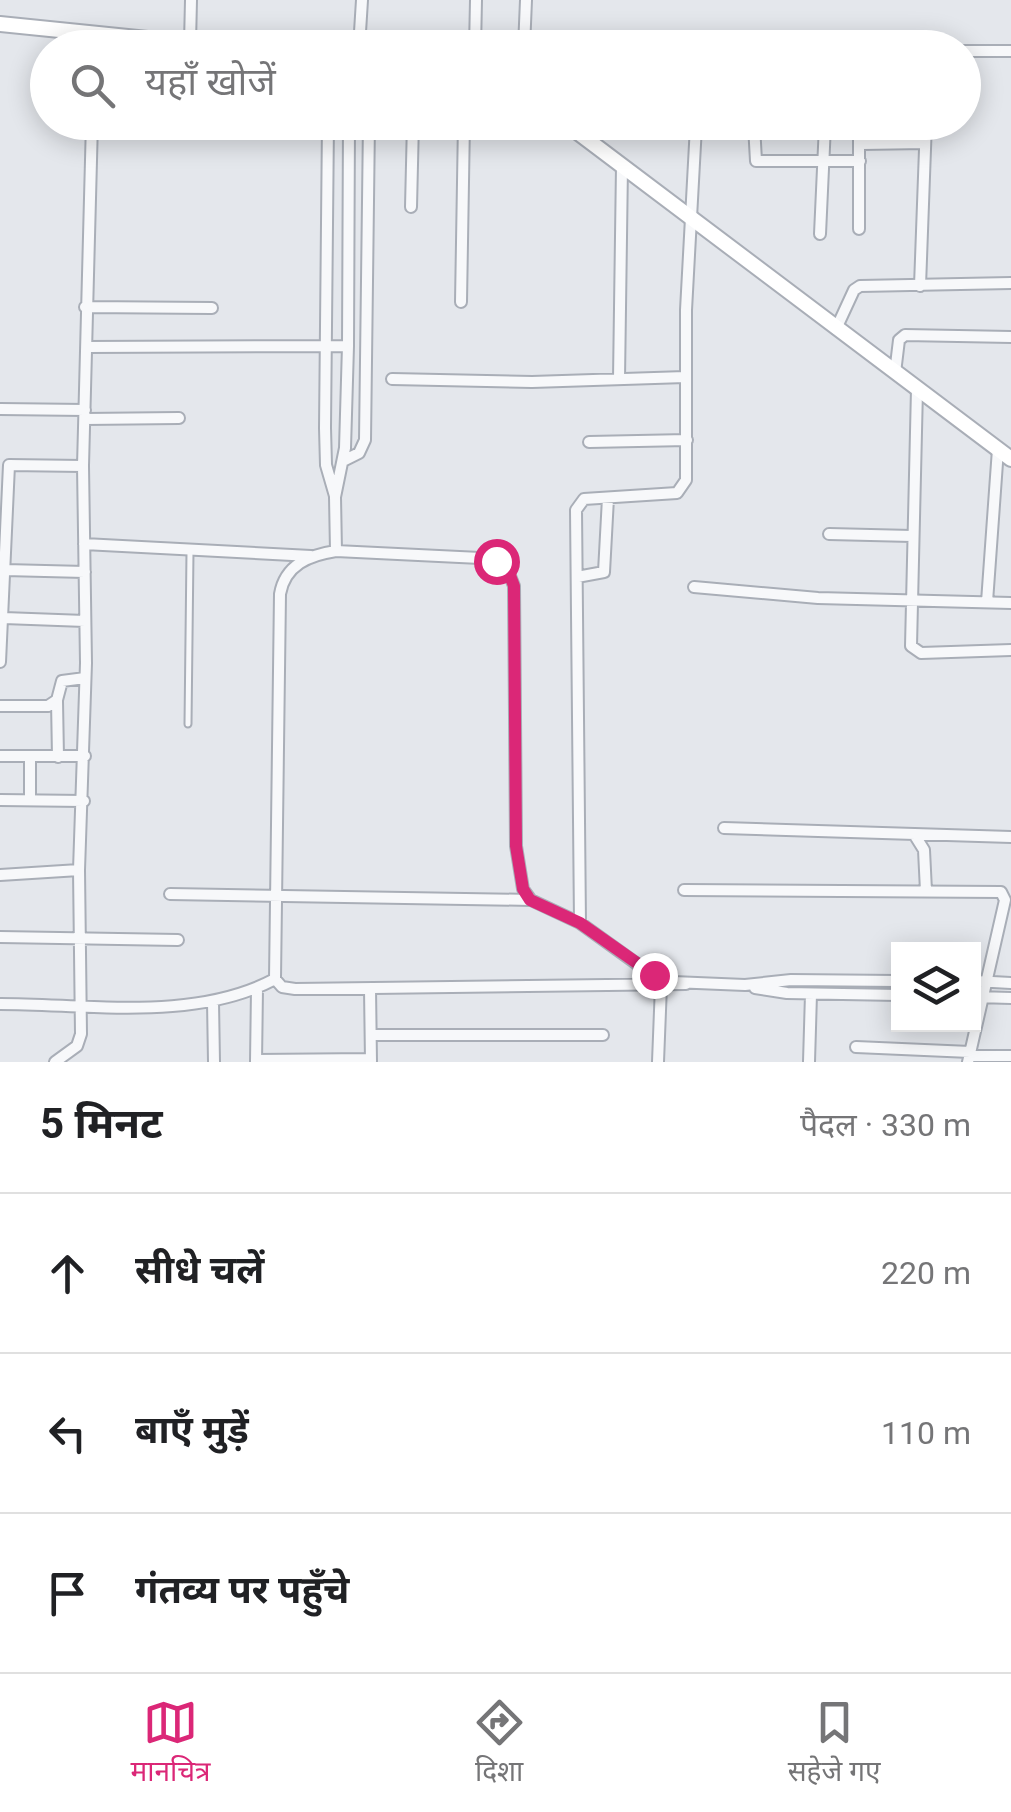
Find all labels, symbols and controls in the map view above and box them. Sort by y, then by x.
search box [30,30,981,140]
icon: search [65,58,120,113]
text: यहाँ खोजें [145,60,276,104]
route start [474,539,520,585]
map controls [891,942,981,1032]
button: layers [891,942,981,1032]
route end [632,953,678,999]
text: 5 मिनट [40,1099,163,1148]
text: पैदल · 330 m [800,1106,971,1144]
icon: ahead [40,1246,95,1301]
text: सीधे चलें [135,1248,264,1292]
text: 220 m [881,1254,971,1292]
icon: left [40,1406,95,1461]
text: बाएँ मुड़ें [135,1408,249,1452]
text: 110 m [881,1414,971,1452]
icon: arrive [40,1566,95,1621]
text: गंतव्य पर पहुँचे [135,1568,349,1612]
tab: मानचित्र [131,1695,211,1792]
tab: दिशा [472,1695,527,1792]
tab: सहेजे गए [788,1695,880,1792]

